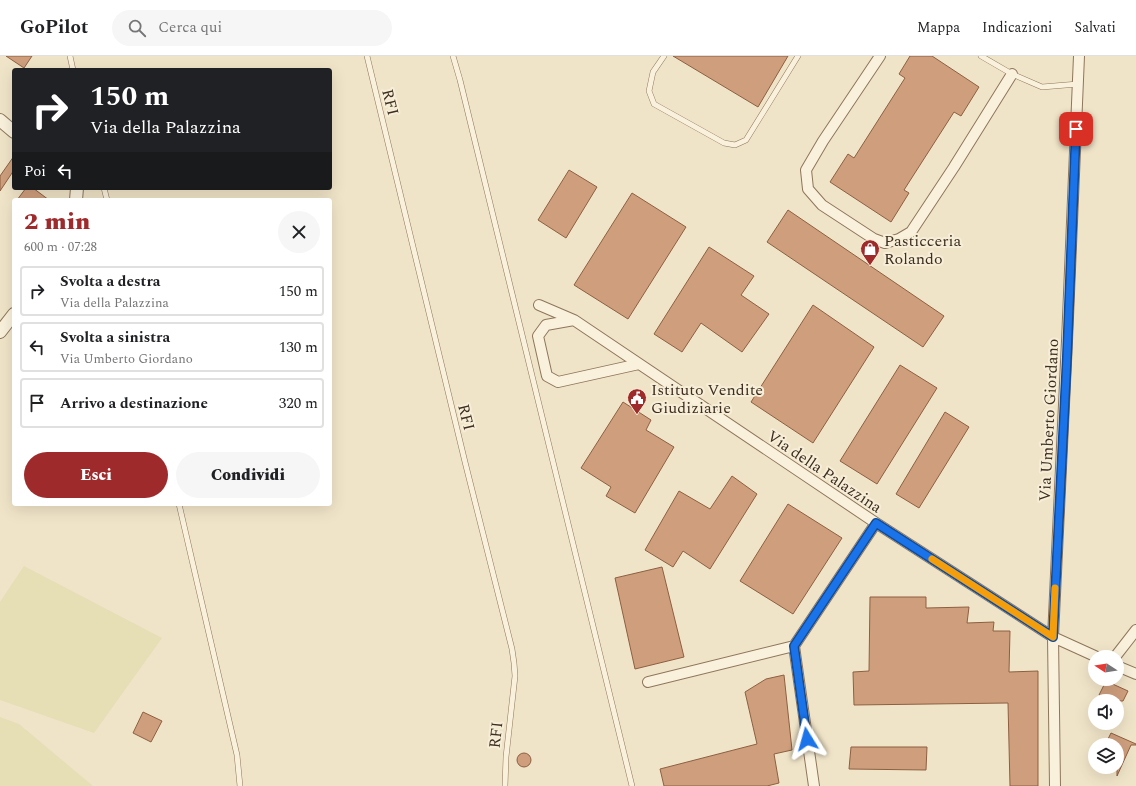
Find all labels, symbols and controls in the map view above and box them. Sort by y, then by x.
search box [112,10,392,46]
text: GoPilot [20,13,88,42]
text: Cerca qui [158,16,222,39]
icon: search [126,17,148,39]
text: Mappa [917,17,960,38]
text: Indicazioni [982,17,1052,38]
text: Salvati [1074,17,1116,38]
text: 150 m [90,75,169,118]
icon: right [24,84,76,136]
street label: RFI [375,86,405,118]
pin [1059,112,1093,146]
text: Via della Palazzina [90,114,241,141]
icon: arrive [1065,118,1087,140]
text: Poi [24,160,46,183]
icon: left [54,160,76,182]
text: 2 min [24,204,90,240]
button: close [278,211,320,253]
place label: Pasticceria Rolando [884,229,962,271]
text: 600 m · 07:28 [24,237,97,257]
shop icon: Pasticceria Rolando [859,238,881,266]
text: Svolta a destra [60,270,161,293]
icon: right [26,280,48,302]
text: 150 m [279,280,318,303]
text: Via della Palazzina [60,293,169,313]
text: Svolta a sinistra [60,326,170,349]
icon: left [26,336,48,358]
text: 130 m [279,336,318,359]
street label: Via Umberto Giordano [1033,338,1065,502]
text: Via Umberto Giordano [60,349,193,369]
place label: Istituto Vendite Giudiziarie [651,378,763,420]
public building icon: Istituto Vendite Giudiziarie [626,387,648,415]
icon: arrive [26,392,48,414]
text: Arrivo a destinazione [60,392,208,415]
text: 320 m [279,392,318,415]
street label: RFI [451,401,481,433]
street label: Via della Palazzina [762,424,887,519]
button: Esci [24,452,168,498]
button: Condividi [176,452,320,498]
north arrow [1088,650,1124,686]
map controls [1088,650,1124,774]
button: sound [1088,694,1124,730]
position arrow [786,718,828,760]
street label: RFI [483,721,509,750]
button: layers [1088,738,1124,774]

